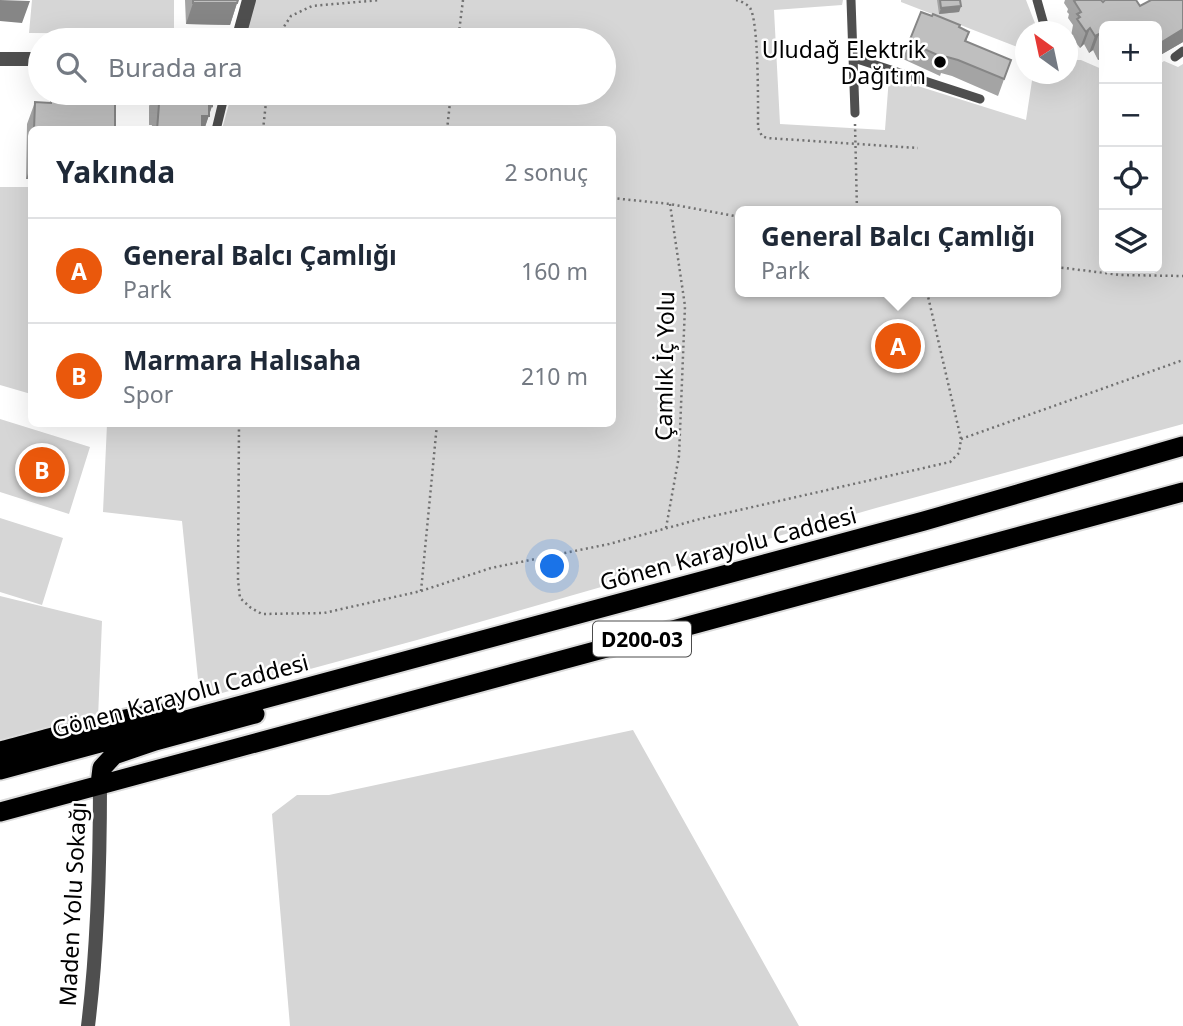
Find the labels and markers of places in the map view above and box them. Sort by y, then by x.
place label: Uludağ Elektrik Dağıtım [762,33,927,91]
marker: Uludağ Elektrik Dağıtım [932,54,948,70]
pin: A [875,320,921,372]
pin: B [19,444,65,496]

